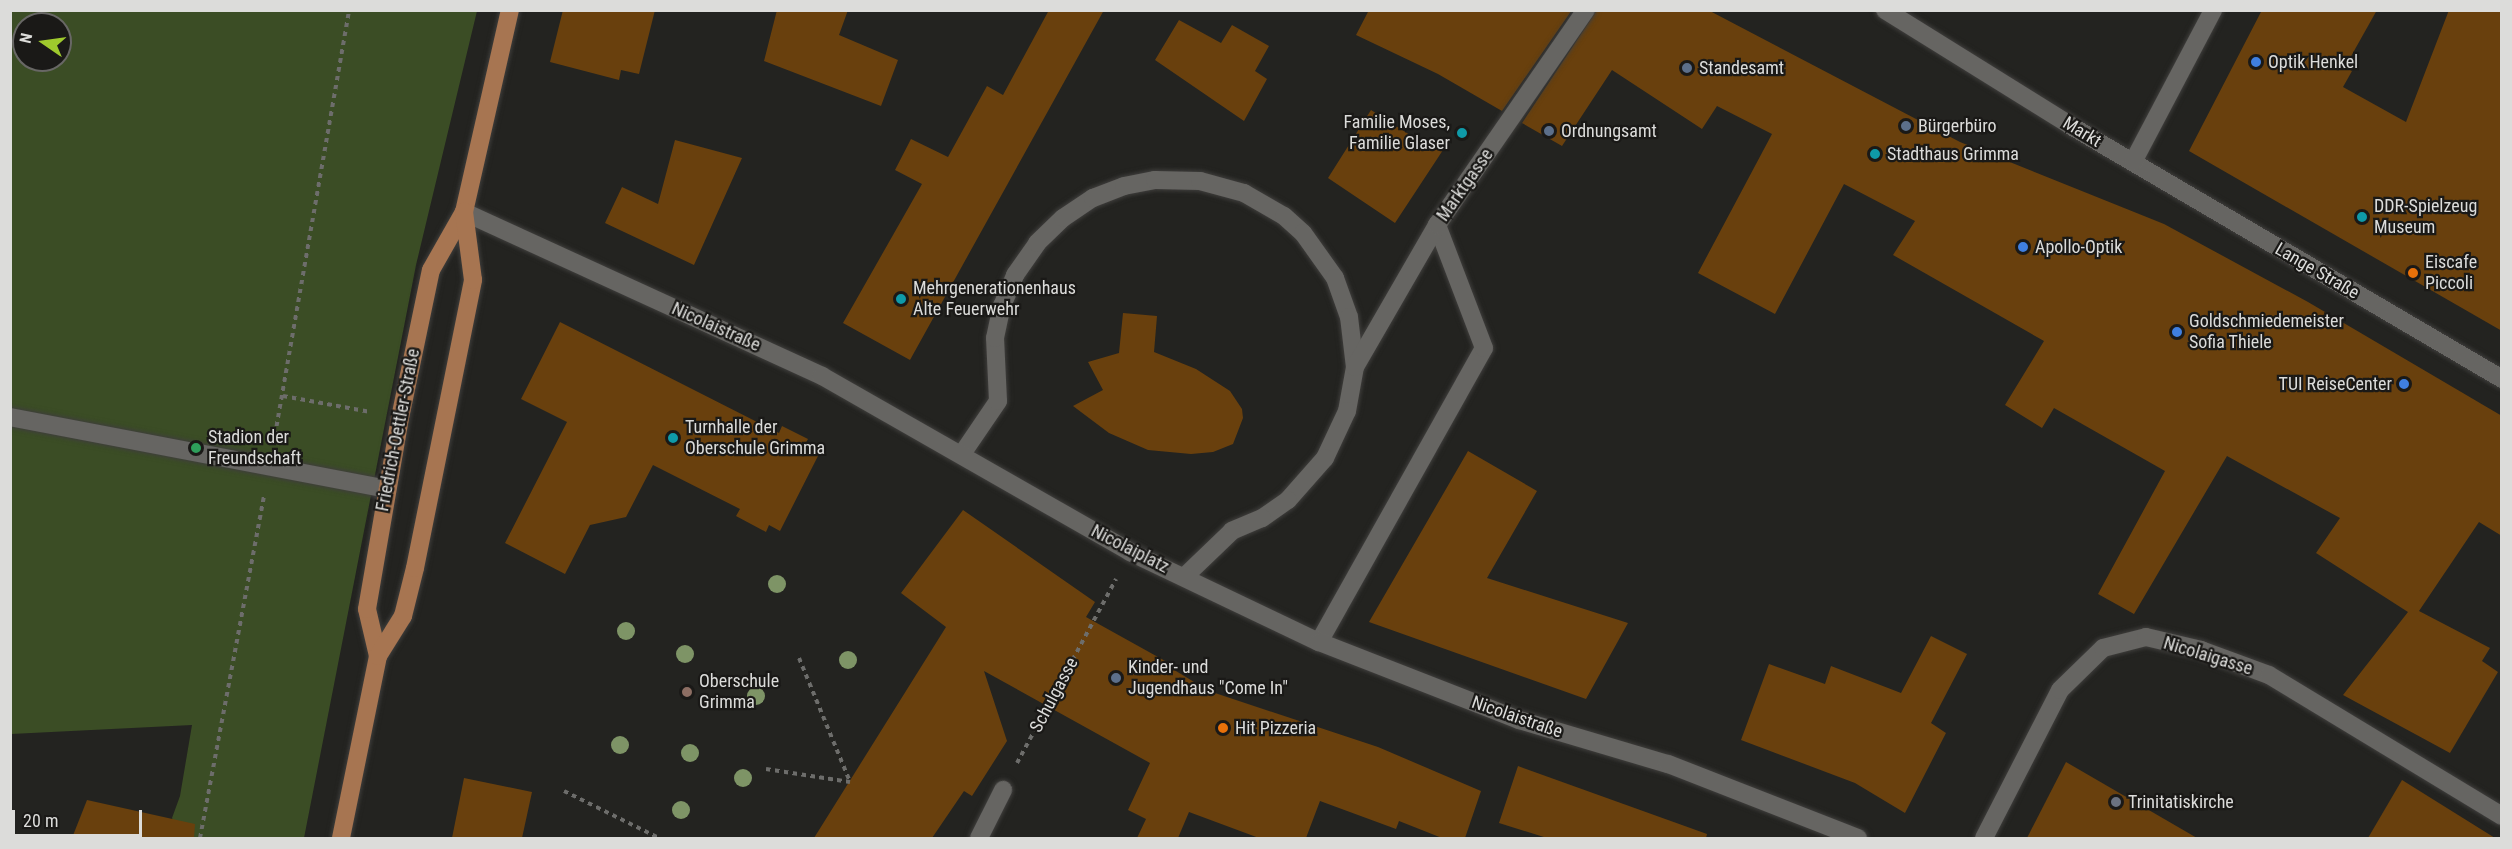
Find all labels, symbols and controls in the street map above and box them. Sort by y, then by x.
north arrow [12,12,72,72]
text: N [16,31,36,45]
place label: Optik Henkel [2268,51,2358,73]
marker: Optik Henkel [2249,55,2263,69]
place label: Standesamt [1699,57,1784,79]
marker: Standesamt [1680,61,1694,75]
place label: Familie Moses, Familie Glaser [1343,112,1450,154]
street label: Markt [2059,112,2105,152]
place label: Bürgerbüro [1918,115,1997,137]
marker: Bürgerbüro [1899,119,1913,133]
place label: Ordnungsamt [1561,120,1657,142]
marker: Ordnungsamt [1542,124,1556,138]
marker: Familie Moses, Familie Glaser [1455,126,1469,140]
place label: Stadthaus Grimma [1887,143,2019,165]
street label: Marktgasse [1432,145,1498,225]
marker: Stadthaus Grimma [1868,147,1882,161]
place label: DDR-Spielzeug Museum [2374,196,2477,238]
marker: DDR-Spielzeug Museum [2355,210,2369,224]
place label: Apollo-Optik [2035,236,2122,258]
street label: Lange Straße [2271,238,2363,304]
marker: Apollo-Optik [2016,240,2030,254]
place label: Eiscafe Piccoli [2425,252,2477,294]
marker: Eiscafe Piccoli [2406,266,2420,280]
place label: Mehrgenerationenhaus Alte Feuerwehr [913,278,1076,320]
marker: Mehrgenerationenhaus Alte Feuerwehr [894,292,908,306]
street label: Nicolaistraße [668,298,764,356]
place label: Goldschmiedemeister Sofia Thiele [2189,311,2344,354]
marker: Goldschmiedemeister Sofia Thiele [2170,325,2184,339]
street label: Friedrich-Oettler-Straße [372,347,424,513]
place label: TUI ReiseCenter [2279,373,2392,395]
marker: TUI ReiseCenter [2397,377,2411,391]
place label: Turnhalle der Oberschule Grimma [685,417,825,460]
place label: Stadion der Freundschaft [208,427,301,470]
marker: Turnhalle der Oberschule Grimma [666,431,680,445]
marker: Stadion der Freundschaft [189,441,203,455]
street label: Nicolaiplatz [1088,520,1172,578]
street label: Nicolaigasse [2161,632,2255,680]
street label: Schulgasse [1025,654,1083,736]
place label: Kinder- und Jugendhaus "Come In" [1128,657,1288,700]
place label: Oberschule Grimma [699,671,779,714]
marker: Kinder- und Jugendhaus "Come In" [1109,671,1123,685]
marker: Oberschule Grimma [680,685,694,699]
street label: Nicolaistraße [1469,691,1565,743]
place label: Hit Pizzeria [1235,717,1316,739]
marker: Hit Pizzeria [1216,721,1230,735]
place label: Trinitatiskirche [2128,791,2234,813]
marker: Trinitatiskirche [2109,795,2123,809]
scale bar [15,798,146,836]
text: 20 m [23,810,58,831]

